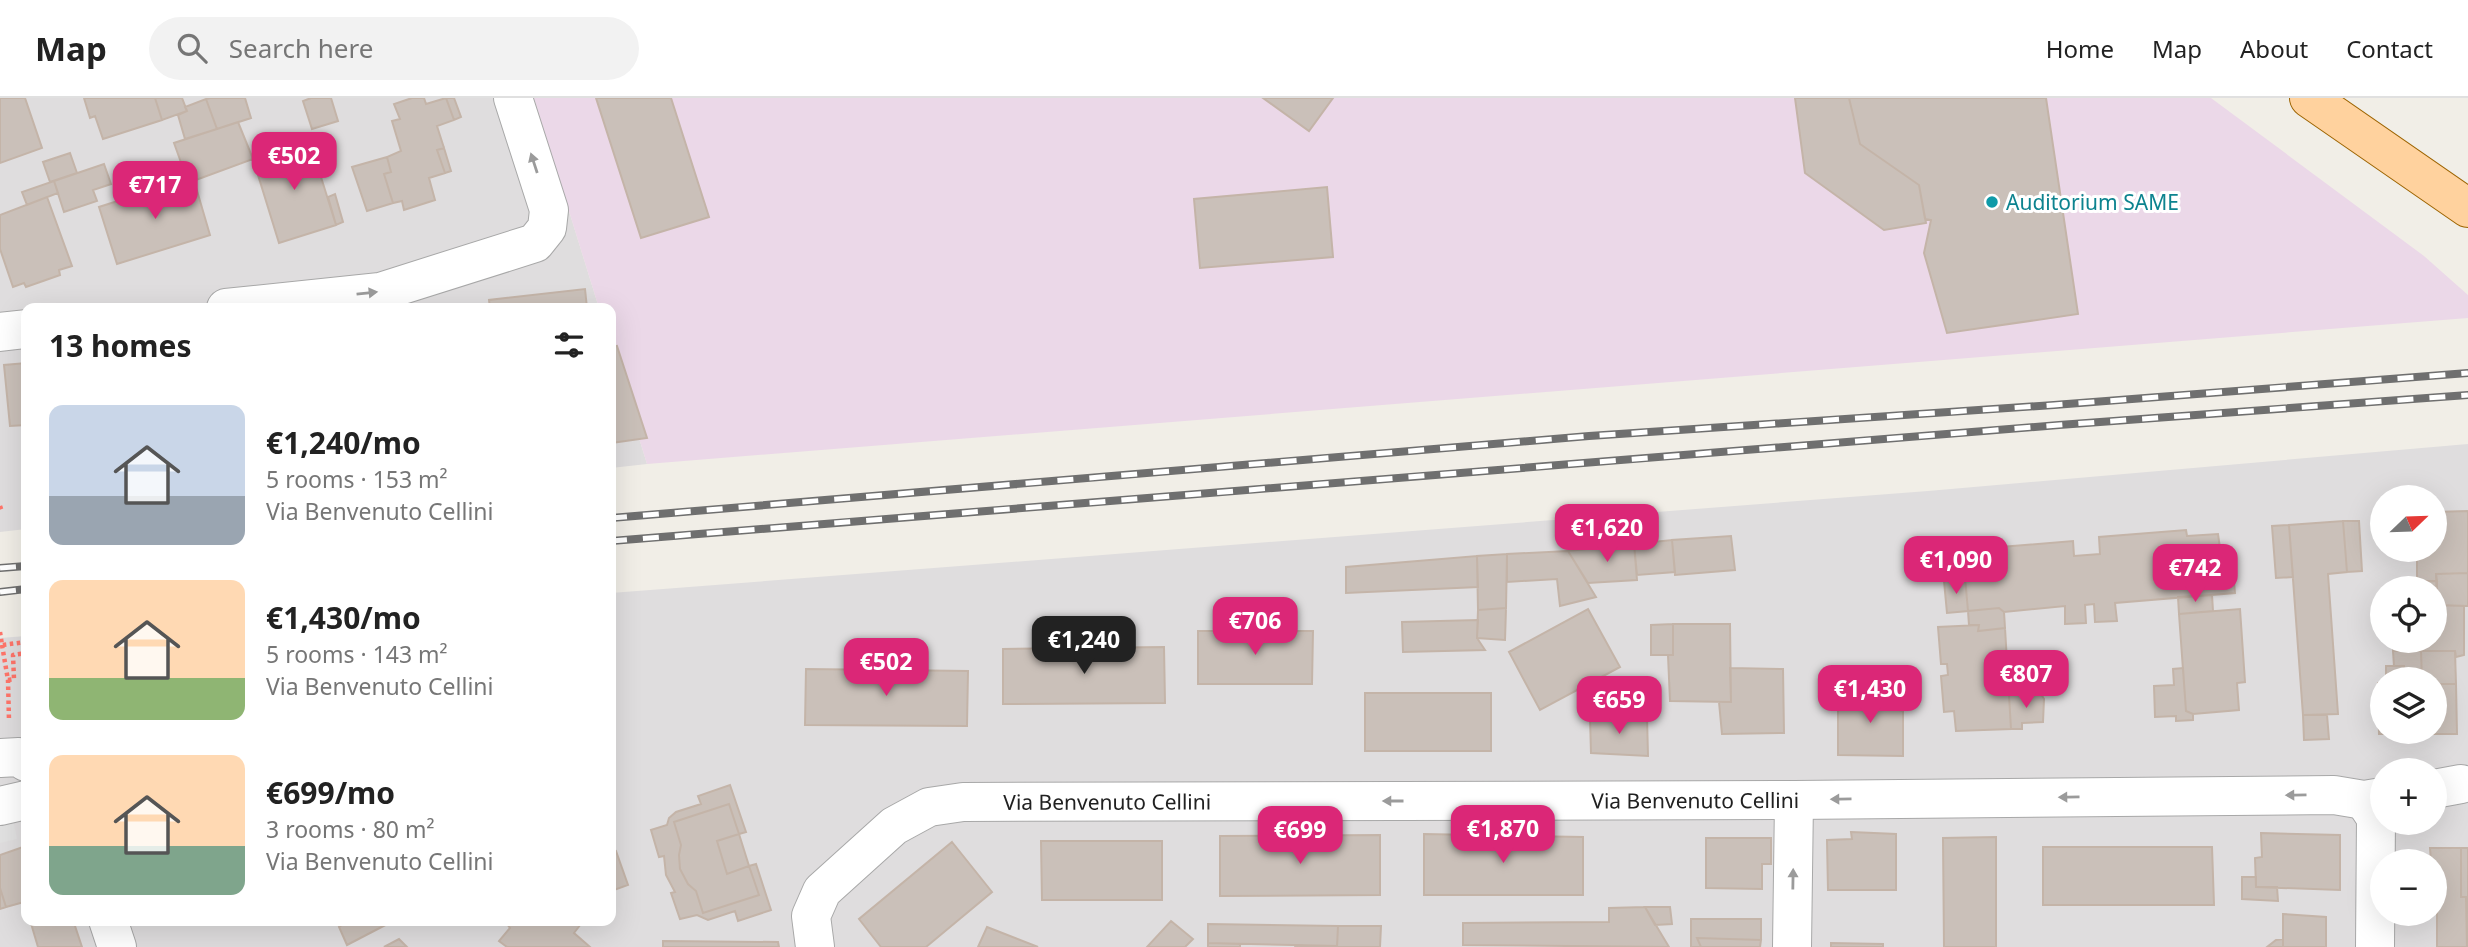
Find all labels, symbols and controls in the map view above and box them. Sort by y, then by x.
search box [149,17,639,80]
text: Map [35,26,107,71]
icon: search [173,29,211,67]
text: Search here [229,30,373,66]
text: Home [2046,32,2114,65]
text: Map [2152,32,2202,65]
text: About [2240,32,2308,65]
text: Contact [2346,32,2433,65]
pin: €502 [253,132,335,192]
text: €502 [268,139,320,171]
one-way arrow [528,152,539,173]
pin: €717 [114,162,196,221]
text: €717 [129,168,181,200]
place label: Auditorium SAME [2006,188,2179,216]
marker: Auditorium SAME [1984,194,2000,210]
one-way arrow [356,287,378,298]
text: 13 homes [49,325,192,366]
icon: filters [550,326,588,364]
text: €1,240/mo [266,422,421,463]
icon: home [105,433,189,517]
text: 5 rooms · 153 m² [266,463,448,495]
north arrow [2370,485,2446,562]
map controls [2370,485,2447,926]
text: Via Benvenuto Cellini [266,495,494,527]
pin: €1,620 [1550,504,1664,564]
text: €1,620 [1571,511,1643,543]
pin: €1,090 [1899,536,2013,596]
text: €1,090 [1920,543,1992,575]
pin: €742 [2154,545,2236,604]
text: €742 [2169,551,2221,583]
button: locate [2370,576,2447,653]
text: €1,430/mo [266,597,421,638]
pin: €706 [1214,598,1296,657]
text: €706 [1229,604,1281,636]
icon: home [105,608,189,692]
pin: €1,240 [1027,616,1141,676]
text: €1,240 [1048,623,1120,655]
text: 5 rooms · 143 m² [266,638,448,670]
pin: €502 [845,638,927,698]
text: €502 [860,645,912,677]
pin: €807 [1985,650,2067,710]
text: €807 [2000,657,2052,689]
pin: €1,430 [1813,666,1927,725]
button: layers [2370,667,2447,744]
text: Via Benvenuto Cellini [266,670,494,702]
text: €1,430 [1834,672,1906,704]
pin: €659 [1578,676,1660,736]
text: €659 [1593,683,1645,715]
button: + [2370,758,2447,835]
text: €699/mo [266,772,395,813]
icon: home [105,783,189,867]
street label: Via Benvenuto Cellini [1591,786,1799,814]
street label: Via Benvenuto Cellini [1003,787,1211,816]
one-way arrow [2285,789,2307,801]
one-way arrow [2057,791,2079,803]
one-way arrow [1830,794,1852,805]
one-way arrow [1382,795,1404,807]
pin: €699 [1259,806,1341,866]
pin: €1,870 [1446,806,1560,865]
text: €1,870 [1467,812,1539,844]
text: 3 rooms · 80 m² [266,813,435,845]
text: €699 [1274,813,1326,845]
text: Via Benvenuto Cellini [266,845,494,877]
button: − [2370,849,2447,926]
one-way arrow [1787,868,1799,890]

